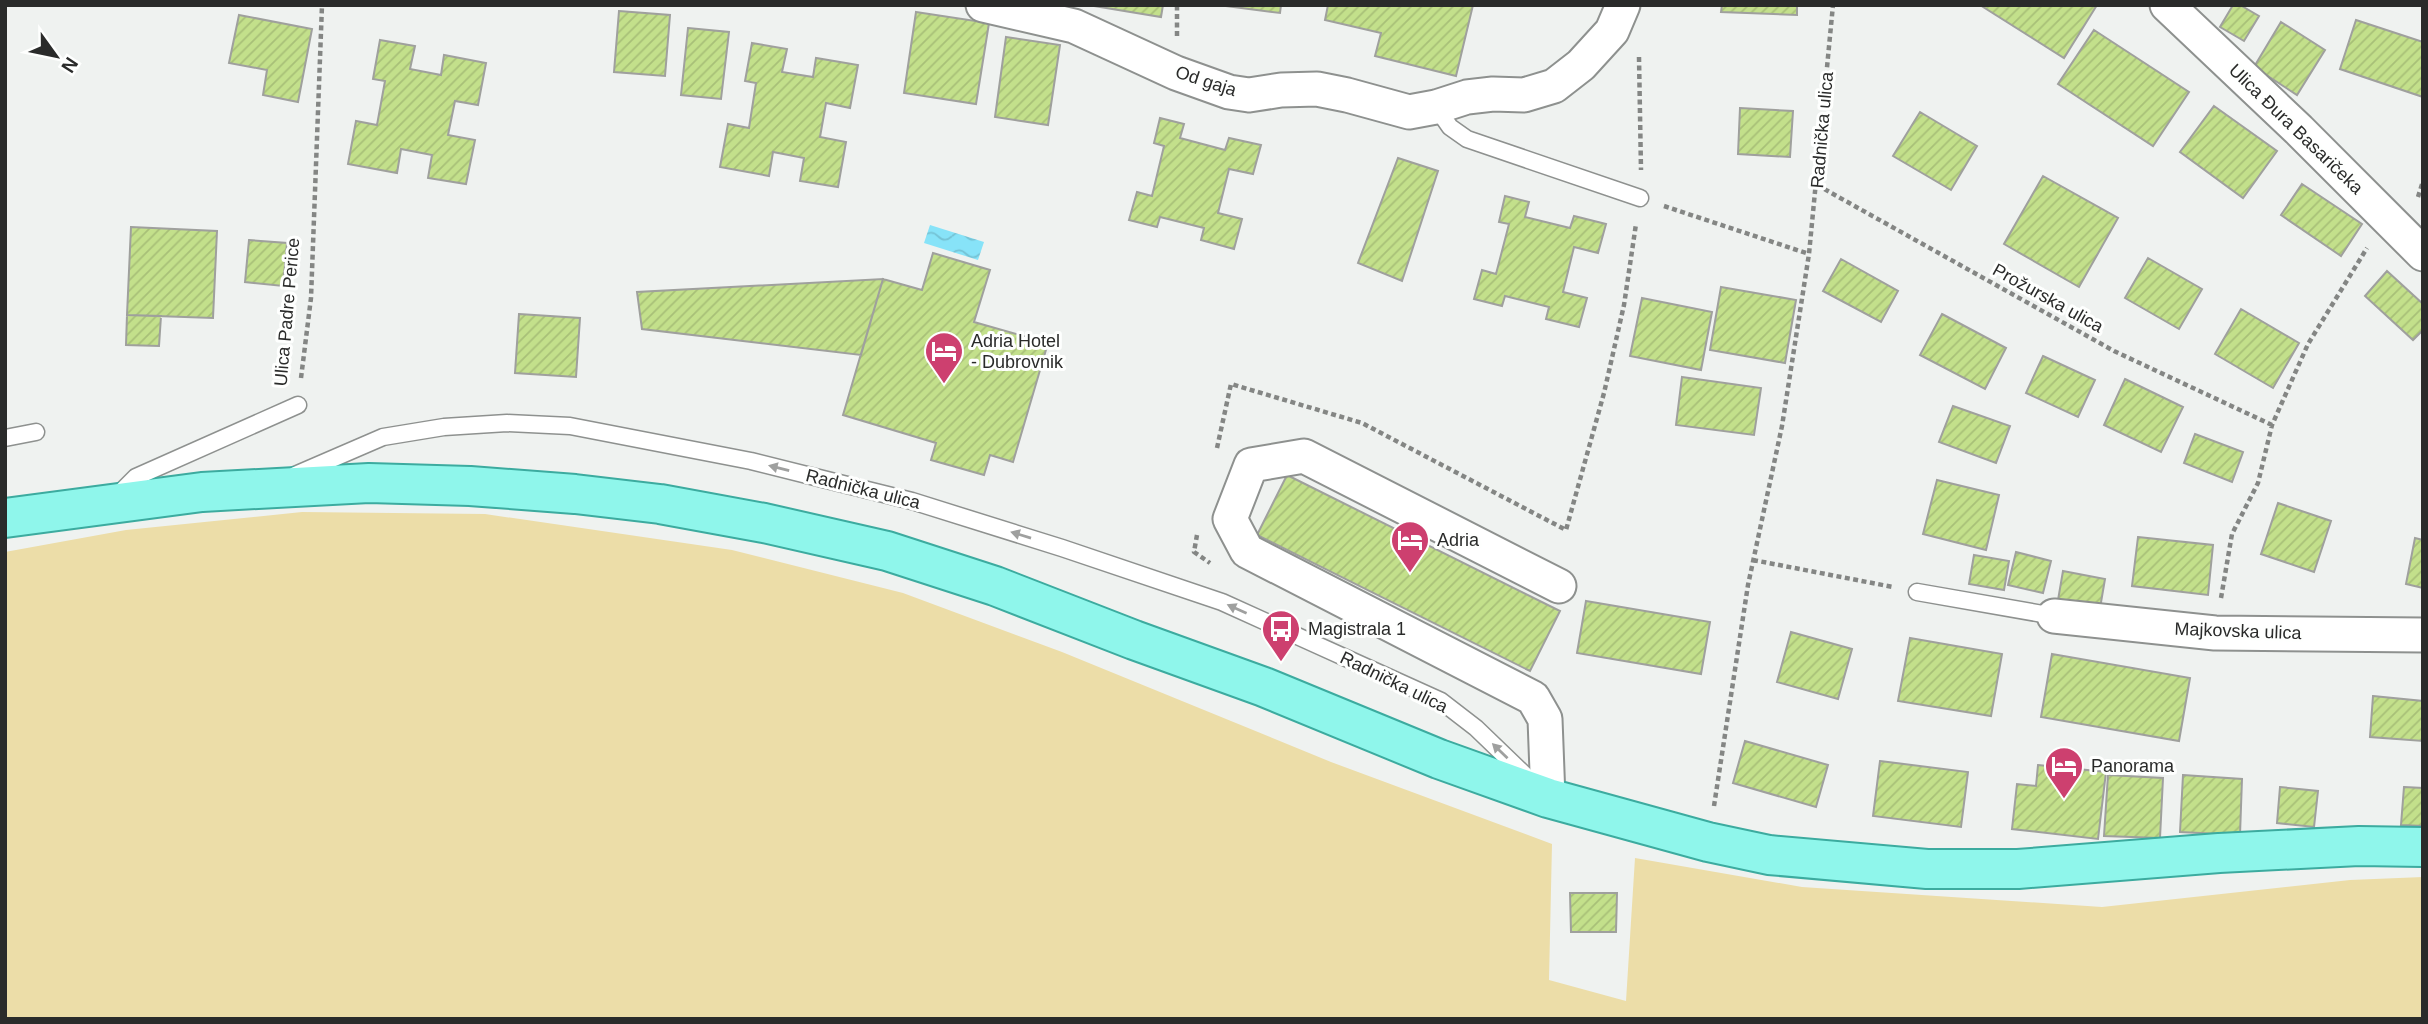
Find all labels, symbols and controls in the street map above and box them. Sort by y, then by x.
north arrow [21,21,91,91]
text: N [57,54,82,76]
street label: Ulica Đura Basaričeka [2225,60,2368,199]
street label: Od gaja [1173,62,1240,101]
street label: Radnička ulica [1807,70,1837,189]
street label: Ulica Padre Perice [271,237,303,387]
street label: Prožurska ulica [1989,259,2108,337]
hotel icon: Adria Hotel - Dubrovnik [923,330,965,385]
place label: Adria Hotel - Dubrovnik [971,331,1064,372]
one-way arrow [768,462,790,473]
street label: Radnička ulica [804,465,923,513]
hotel icon: Adria [1389,519,1431,574]
one-way arrow [1011,529,1032,540]
place label: Adria [1437,530,1480,550]
one-way arrow [1227,603,1247,614]
bus stop icon: Magistrala 1 [1260,608,1302,663]
place label: Magistrala 1 [1308,619,1406,639]
street label: Majkovska ulica [2174,619,2303,643]
street label: Radnička ulica [1337,647,1452,717]
one-way arrow [1491,742,1508,759]
hotel icon: Panorama [2043,745,2085,800]
place label: Panorama [2091,756,2175,776]

